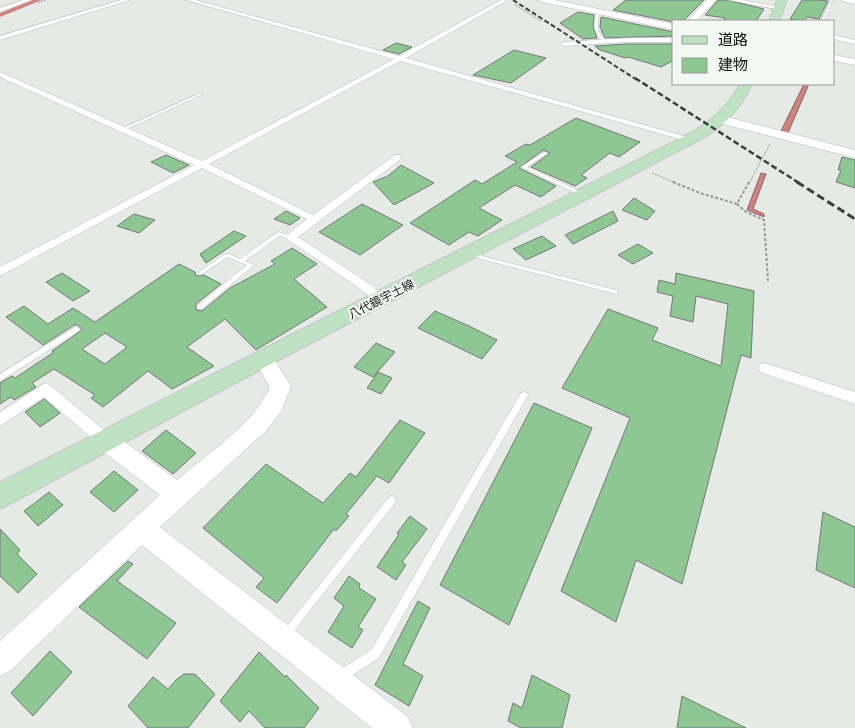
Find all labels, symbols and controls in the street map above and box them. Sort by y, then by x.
legend [672,20,835,85]
text: 道路 [718,30,748,49]
text: 建物 [718,55,748,74]
street label: 八代鏡宇土線 [346,276,416,322]

